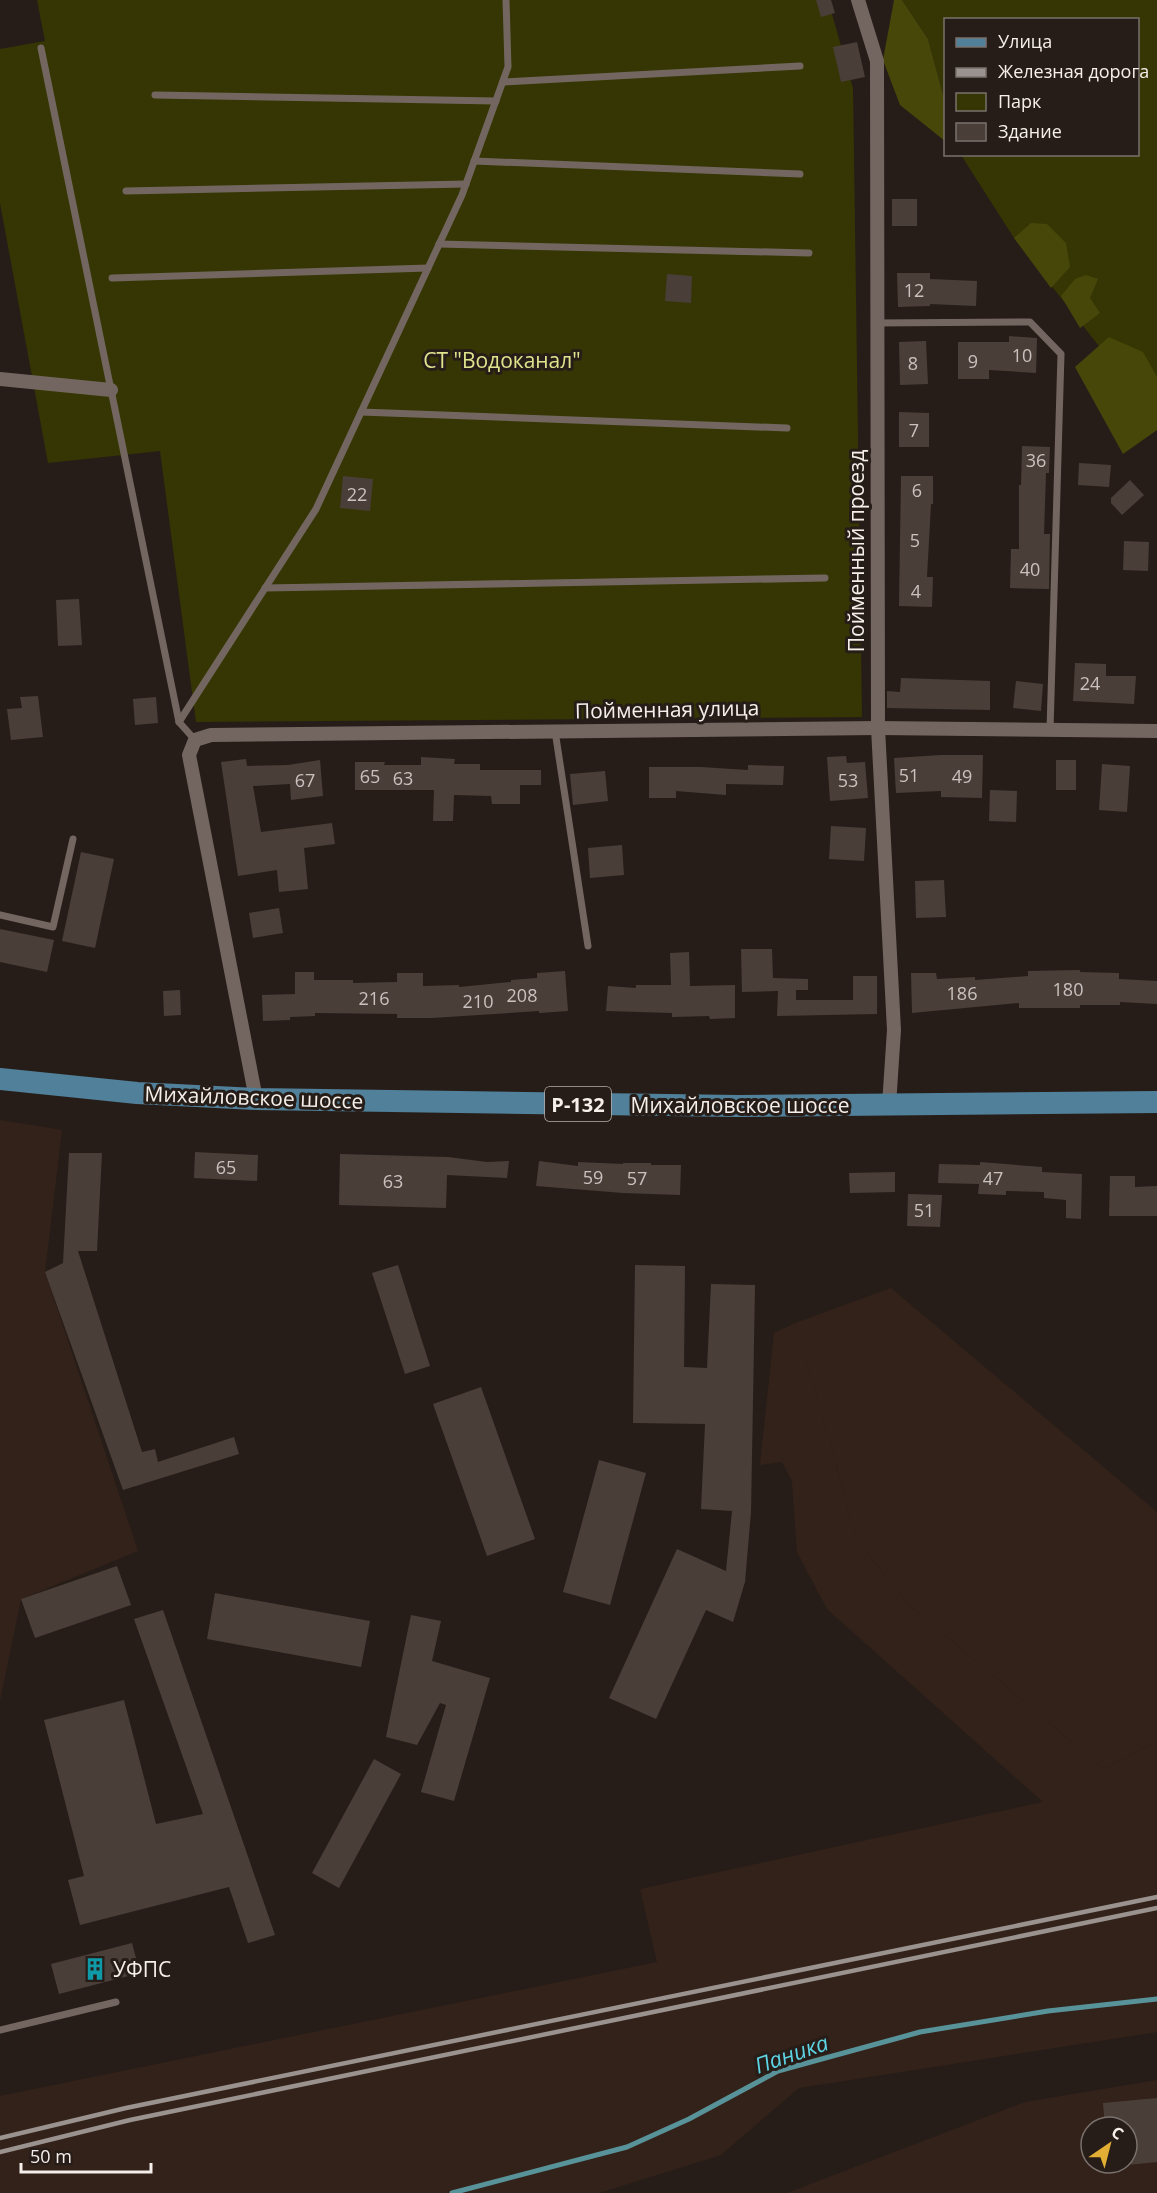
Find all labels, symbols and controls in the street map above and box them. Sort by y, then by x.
legend [944,18,1139,156]
text: Улица [998,29,1052,53]
text: Железная дорога [998,59,1149,83]
text: Парк [998,89,1042,113]
text: Здание [998,119,1062,143]
house number: 12 [904,278,924,302]
house number: 10 [1012,343,1032,367]
park label: СТ "Водоканал" [423,346,581,374]
house number: 9 [968,349,978,373]
house number: 8 [908,351,918,375]
house number: 7 [909,418,919,442]
house number: 36 [1026,448,1046,472]
street label: Пойменный проезд [842,450,870,652]
house number: 6 [912,478,922,502]
house number: 22 [347,482,367,506]
house number: 5 [910,528,920,552]
house number: 40 [1020,557,1040,581]
house number: 4 [911,579,921,603]
house number: 24 [1080,671,1100,695]
street label: Пойменная улица [575,693,759,725]
house number: 51 [899,763,919,787]
house number: 65 [360,764,380,788]
house number: 49 [952,764,972,788]
house number: 63 [393,766,413,790]
house number: 67 [295,768,315,792]
house number: 53 [838,768,858,792]
house number: 180 [1053,977,1083,1001]
house number: 186 [947,981,977,1005]
house number: 208 [507,983,537,1007]
house number: 216 [359,986,389,1010]
house number: 210 [463,989,493,1013]
street label: Михайловское шоссе [144,1079,364,1115]
road number: Р-132 [545,1087,611,1121]
street label: Михайловское шоссе [631,1091,849,1119]
house number: 65 [216,1155,236,1179]
house number: 59 [583,1165,603,1189]
house number: 57 [627,1166,647,1190]
house number: 47 [983,1166,1003,1190]
house number: 63 [383,1169,403,1193]
house number: 51 [914,1198,934,1222]
place label: УФПС [113,1955,171,1983]
building icon: УФПС [82,1956,108,1982]
water label: Паника [750,2026,832,2080]
north arrow [1079,2115,1139,2175]
text: С [1107,2121,1128,2145]
scale bar [21,2136,152,2174]
text: 50 m [30,2144,72,2168]

